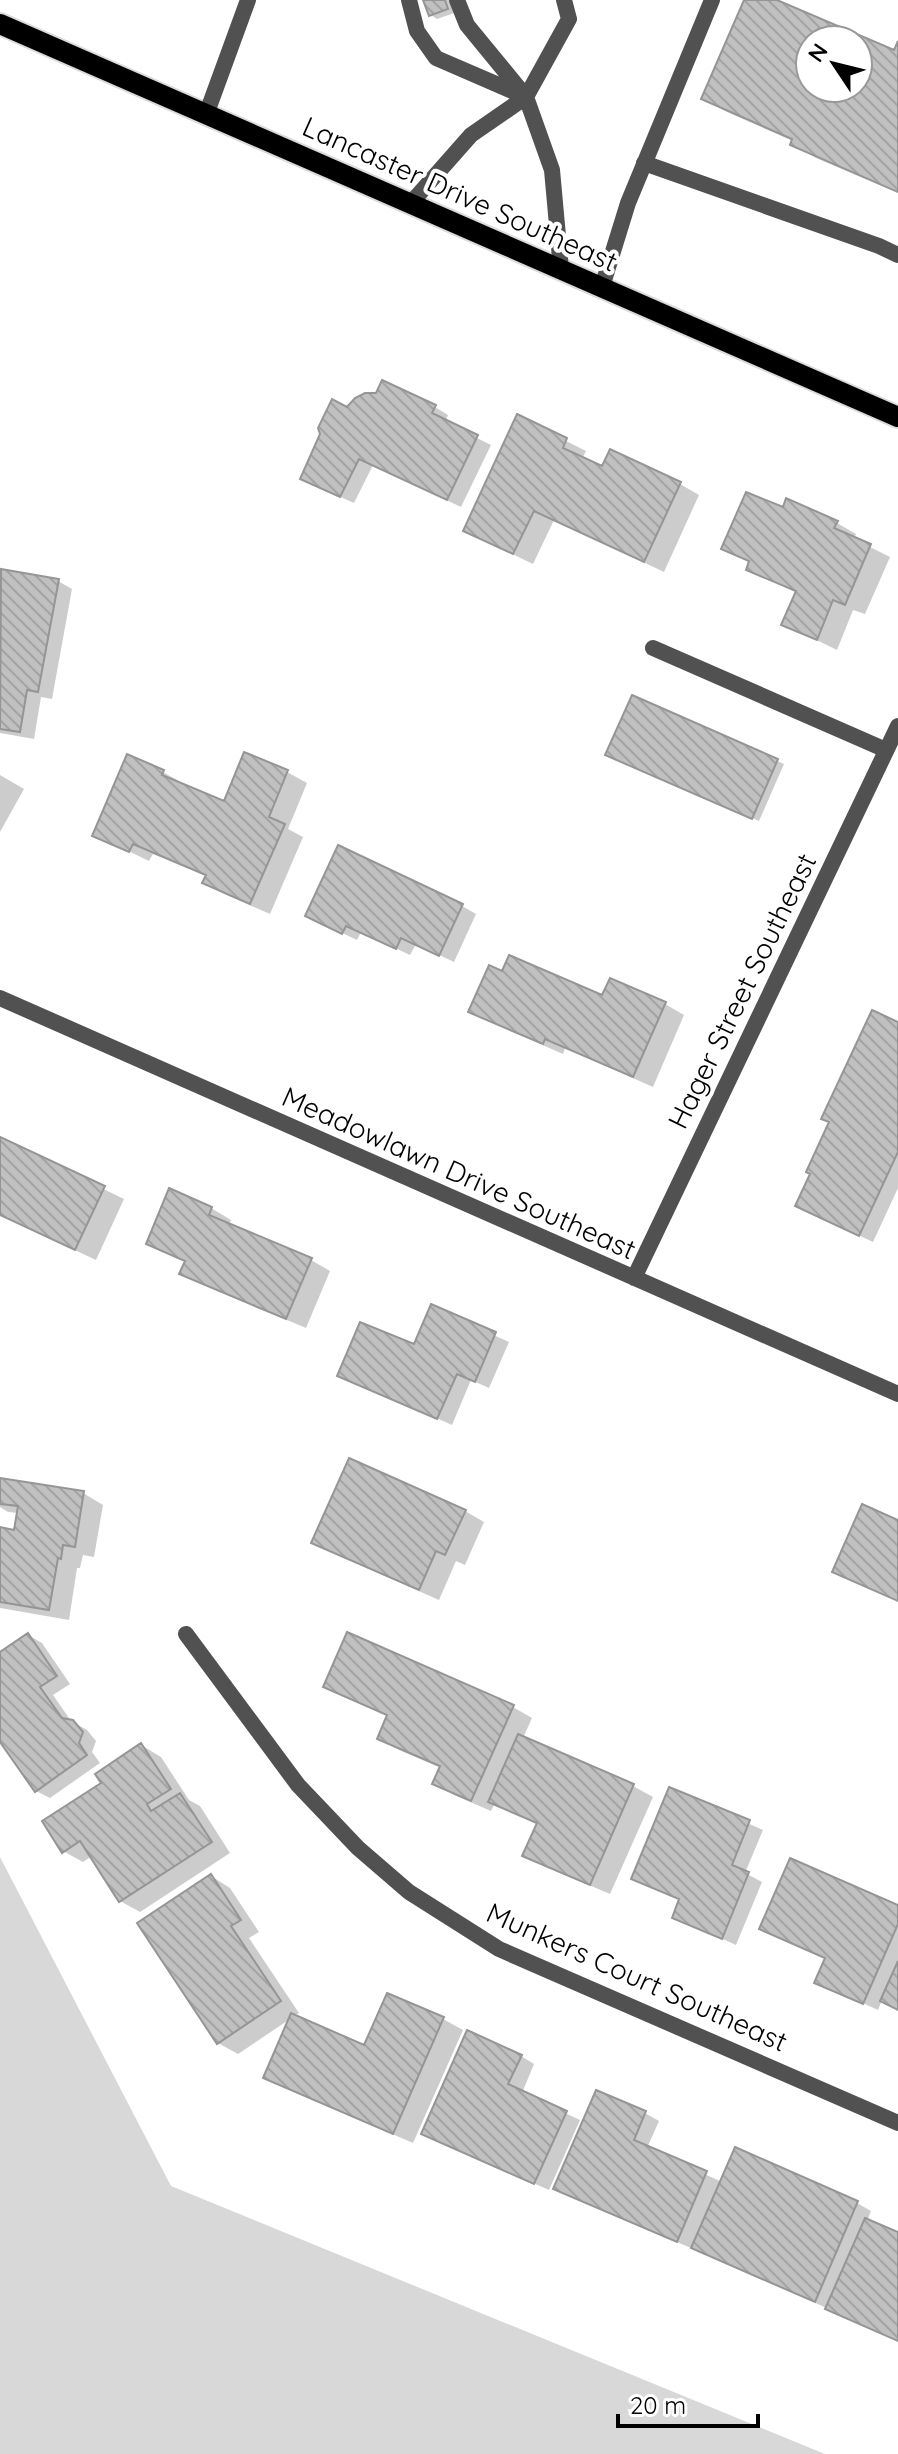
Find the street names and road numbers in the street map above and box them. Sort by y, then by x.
street label: Lancaster Drive Southeast [297,108,623,279]
street label: Hager Street Southeast [660,847,823,1134]
street label: Meadowlawn Drive Southeast [277,1079,642,1267]
street label: Munkers Court Southeast [481,1894,793,2059]

